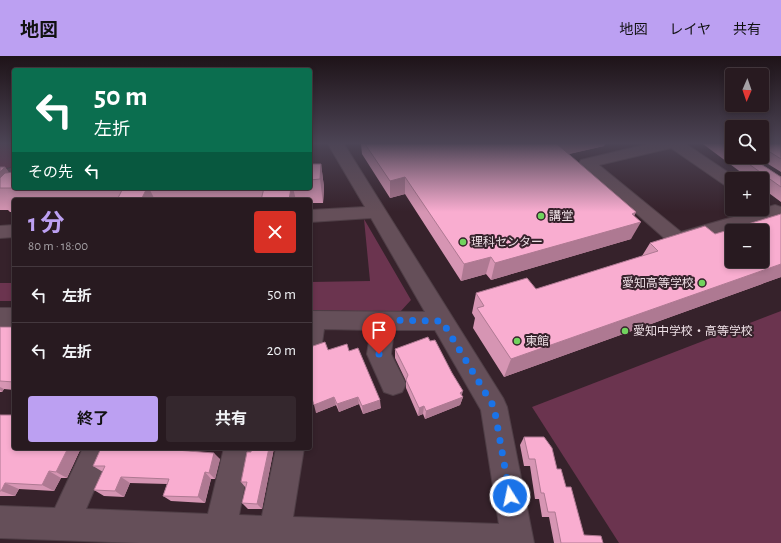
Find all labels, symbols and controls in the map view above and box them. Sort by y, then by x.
text: 地図 [20,21,58,40]
text: 地図 [619,23,647,37]
text: レイヤ [669,23,711,37]
text: 共有 [733,23,761,37]
north arrow [725,68,769,112]
map controls [725,68,769,268]
text: 50 m [94,83,148,111]
icon: left [28,84,80,136]
button: search [725,120,769,164]
text: 左折 [94,121,130,139]
icon: left [81,160,103,182]
text: その先 [28,165,73,180]
button: + [725,172,769,216]
place label: 講堂 [549,210,573,222]
button: close [254,211,296,253]
marker: 講堂 [536,211,546,221]
text: 1 分 [28,212,64,236]
button: − [725,224,769,268]
place label: 理科センター [471,235,543,248]
marker: 理科センター [458,237,468,247]
text: 80 m · 18:00 [28,240,88,253]
place label: 愛知高等学校 [622,276,694,289]
marker: 愛知高等学校 [697,278,707,288]
icon: left [28,284,50,306]
text: 50 m [267,287,296,302]
text: 左折 [62,289,92,304]
pin [362,313,396,354]
icon: arrive [368,319,390,341]
place label: 愛知中学校・高等学校 [633,324,753,337]
marker: 愛知中学校・高等学校 [620,326,630,336]
place label: 東館 [525,335,549,347]
marker: 東館 [512,336,522,346]
icon: left [28,340,50,362]
text: 20 m [267,343,296,358]
text: 左折 [62,345,92,360]
button: 終了 [28,396,158,442]
button: 共有 [166,396,296,442]
position arrow [489,475,531,517]

